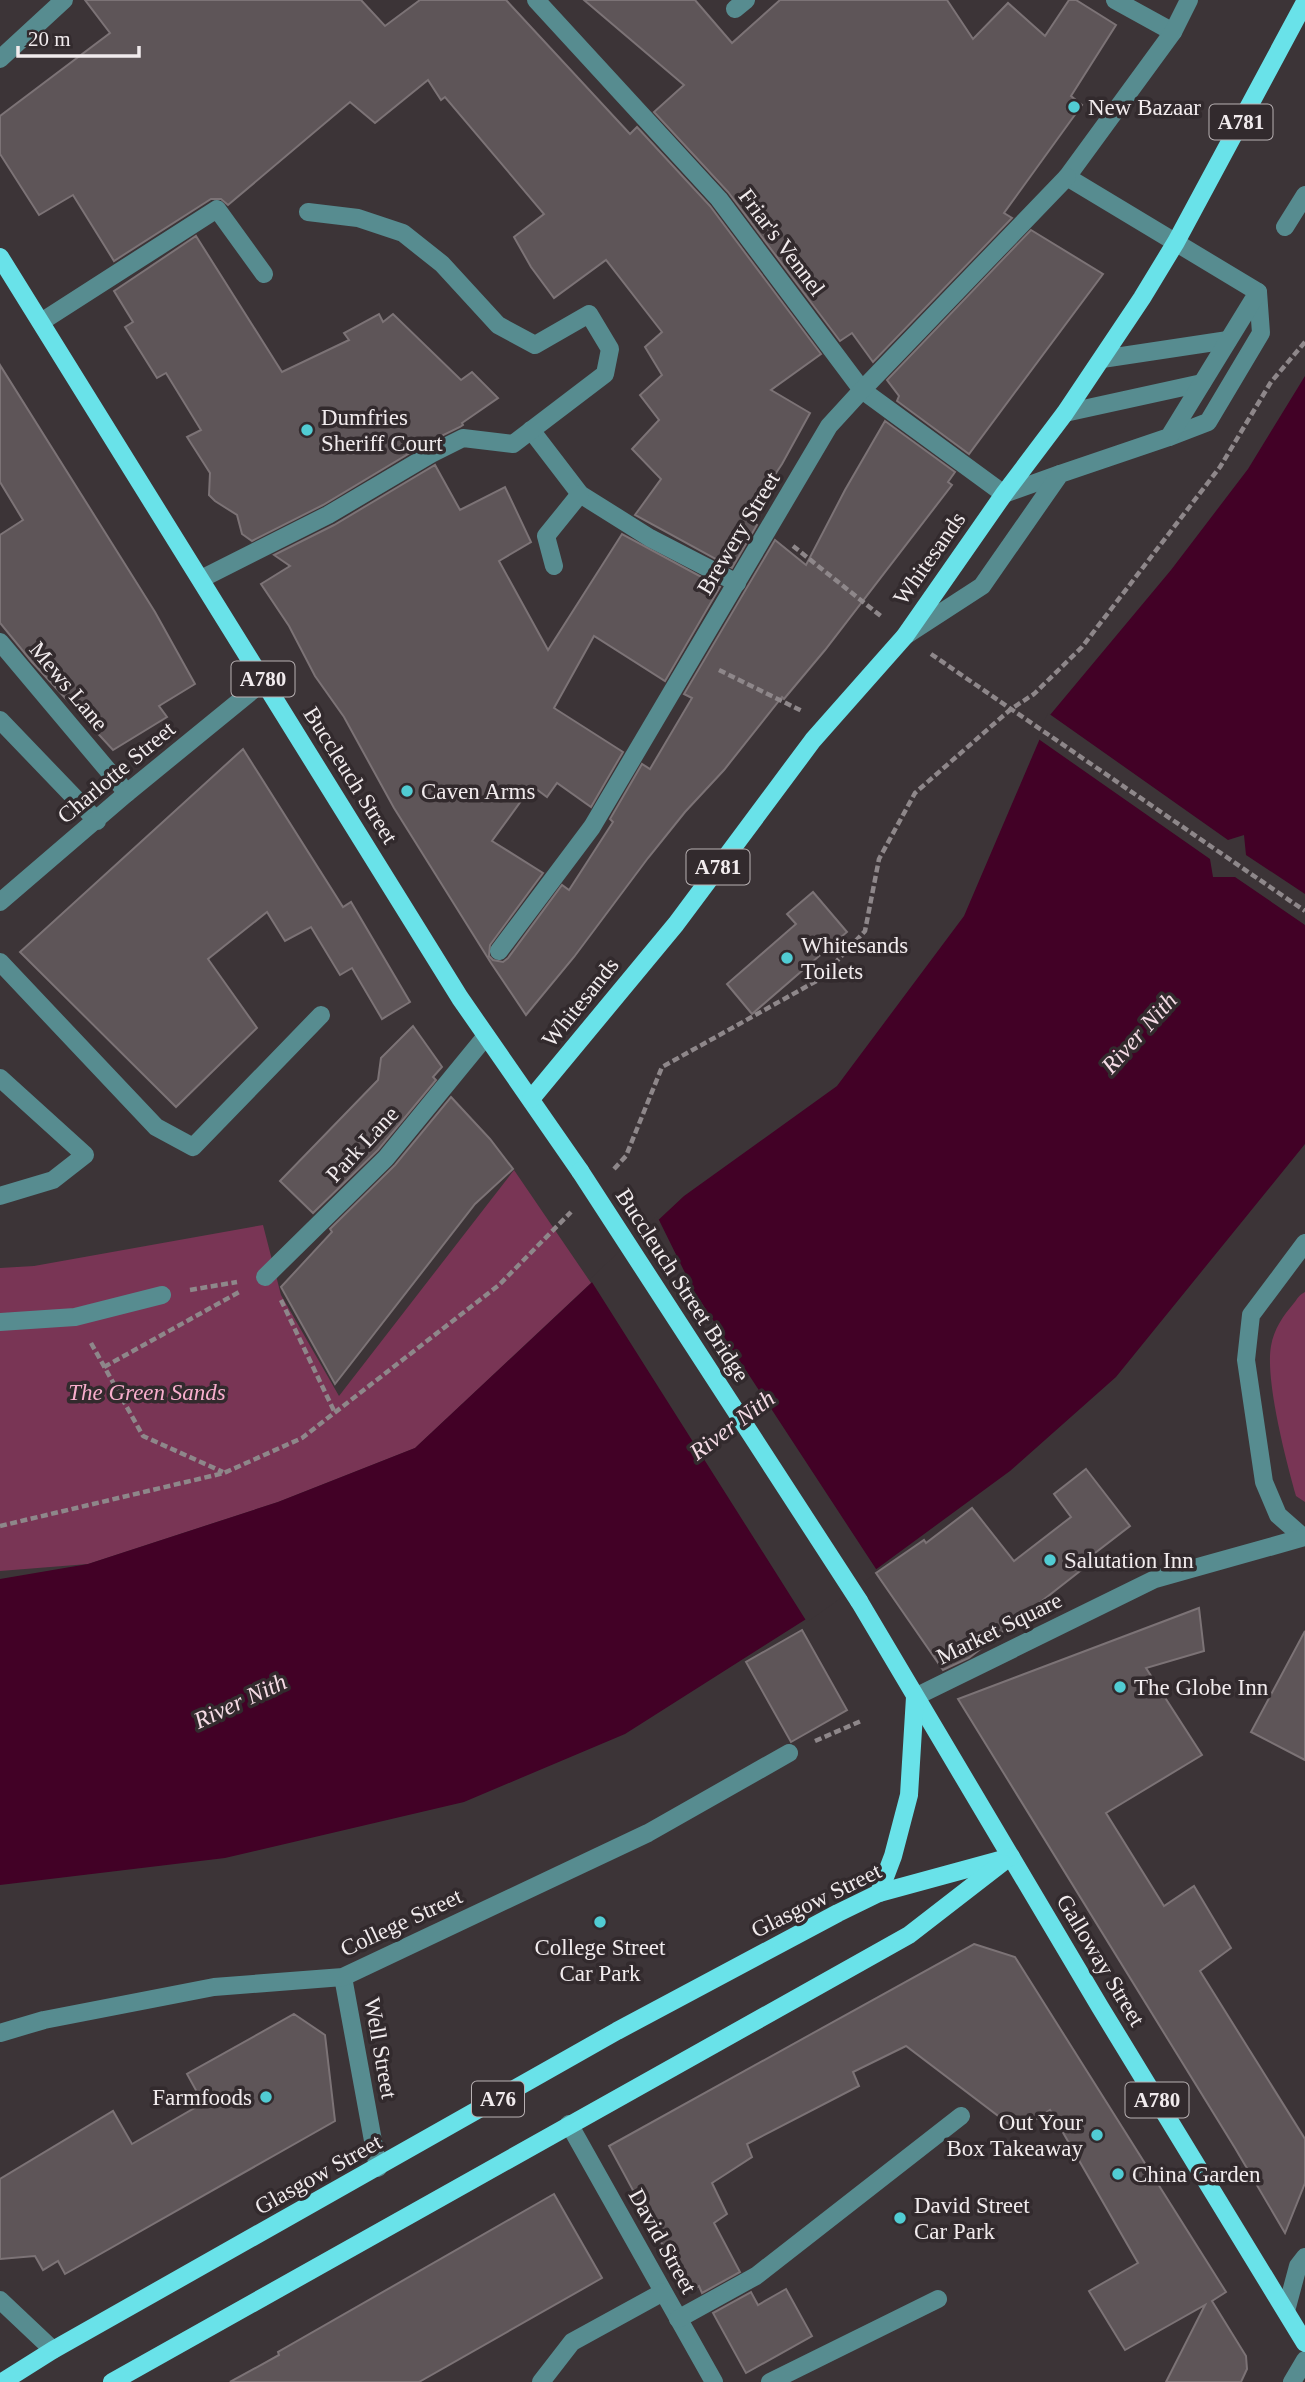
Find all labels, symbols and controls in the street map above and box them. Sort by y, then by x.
scale bar [18,14,138,58]
text: 20 m [28,27,71,51]
place label: New Bazaar [1088,95,1201,120]
marker: New Bazaar [1066,99,1082,115]
road number: A781 [1210,104,1272,140]
street label: Friar's Vennel [733,184,830,301]
place label: Dumfries Sheriff Court [321,405,443,456]
marker: Dumfries Sheriff Court [299,422,315,438]
street label: Brewery Street [692,467,785,599]
street label: Whitesands [888,507,970,609]
street label: Mews Lane [24,637,113,736]
road number: A780 [232,662,294,696]
street label: Buccleuch Street [299,702,403,849]
street label: Charlotte Street [53,716,180,829]
place label: Caven Arms [421,779,535,804]
marker: Caven Arms [399,783,415,799]
road number: A781 [686,850,750,884]
place label: Whitesands Toilets [801,933,908,984]
marker: Whitesands Toilets [779,950,795,966]
street label: Whitesands [537,953,624,1052]
water label: River Nith [1095,987,1182,1079]
street label: Park Lane [321,1101,404,1187]
street label: Buccleuch Street Bridge [611,1184,754,1386]
park label: The Green Sands [68,1380,226,1405]
water label: River Nith [684,1385,779,1466]
place label: Salutation Inn [1064,1548,1194,1573]
marker: Salutation Inn [1042,1552,1058,1568]
street label: Market Square [933,1587,1066,1670]
water label: River Nith [189,1668,291,1734]
place label: The Globe Inn [1134,1675,1269,1700]
marker: The Globe Inn [1112,1679,1128,1695]
street label: Glasgow Street [747,1858,886,1943]
street label: College Street [337,1883,466,1961]
street label: Galloway Street [1052,1890,1150,2031]
marker: College Street Car Park [592,1914,608,1930]
place label: College Street Car Park [535,1935,666,1986]
street label: Well Street [359,1996,402,2101]
road number: A76 [472,2082,524,2116]
road number: A780 [1126,2082,1188,2118]
place label: Farmfoods [152,2085,252,2110]
marker: Farmfoods [258,2089,274,2105]
place label: Out Your Box Takeaway [946,2110,1084,2161]
marker: Out Your Box Takeaway [1089,2127,1105,2143]
street label: Glasgow Street [250,2129,387,2220]
place label: China Garden [1132,2162,1261,2187]
marker: China Garden [1110,2166,1126,2182]
street label: David Street [624,2185,702,2298]
place label: David Street Car Park [914,2193,1030,2244]
marker: David Street Car Park [892,2210,908,2226]

